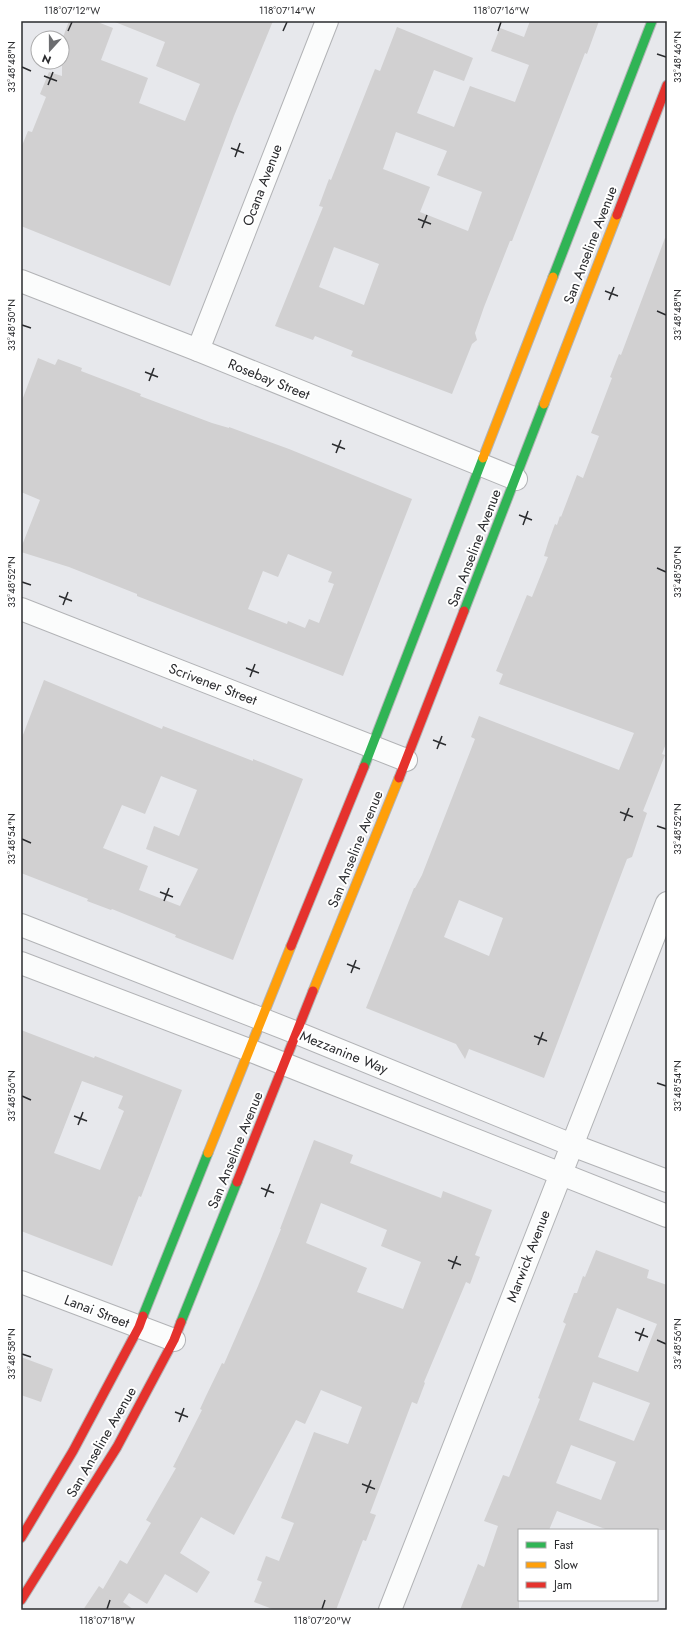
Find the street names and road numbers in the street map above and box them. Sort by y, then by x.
street label: Ocana Avenue [237,141,287,229]
street label: San Anseline Avenue [558,183,622,307]
street label: Rosebay Street [225,353,314,405]
street label: San Anseline Avenue [442,486,506,610]
street label: Scrivener Street [166,658,261,710]
street label: San Anseline Avenue [322,787,388,911]
street label: Mezzanine Way [297,1025,392,1079]
street label: San Anseline Avenue [202,1088,268,1212]
street label: Marwick Avenue [501,1207,555,1305]
street label: Lanai Street [61,1289,133,1333]
street label: San Anseline Avenue [61,1383,141,1501]

